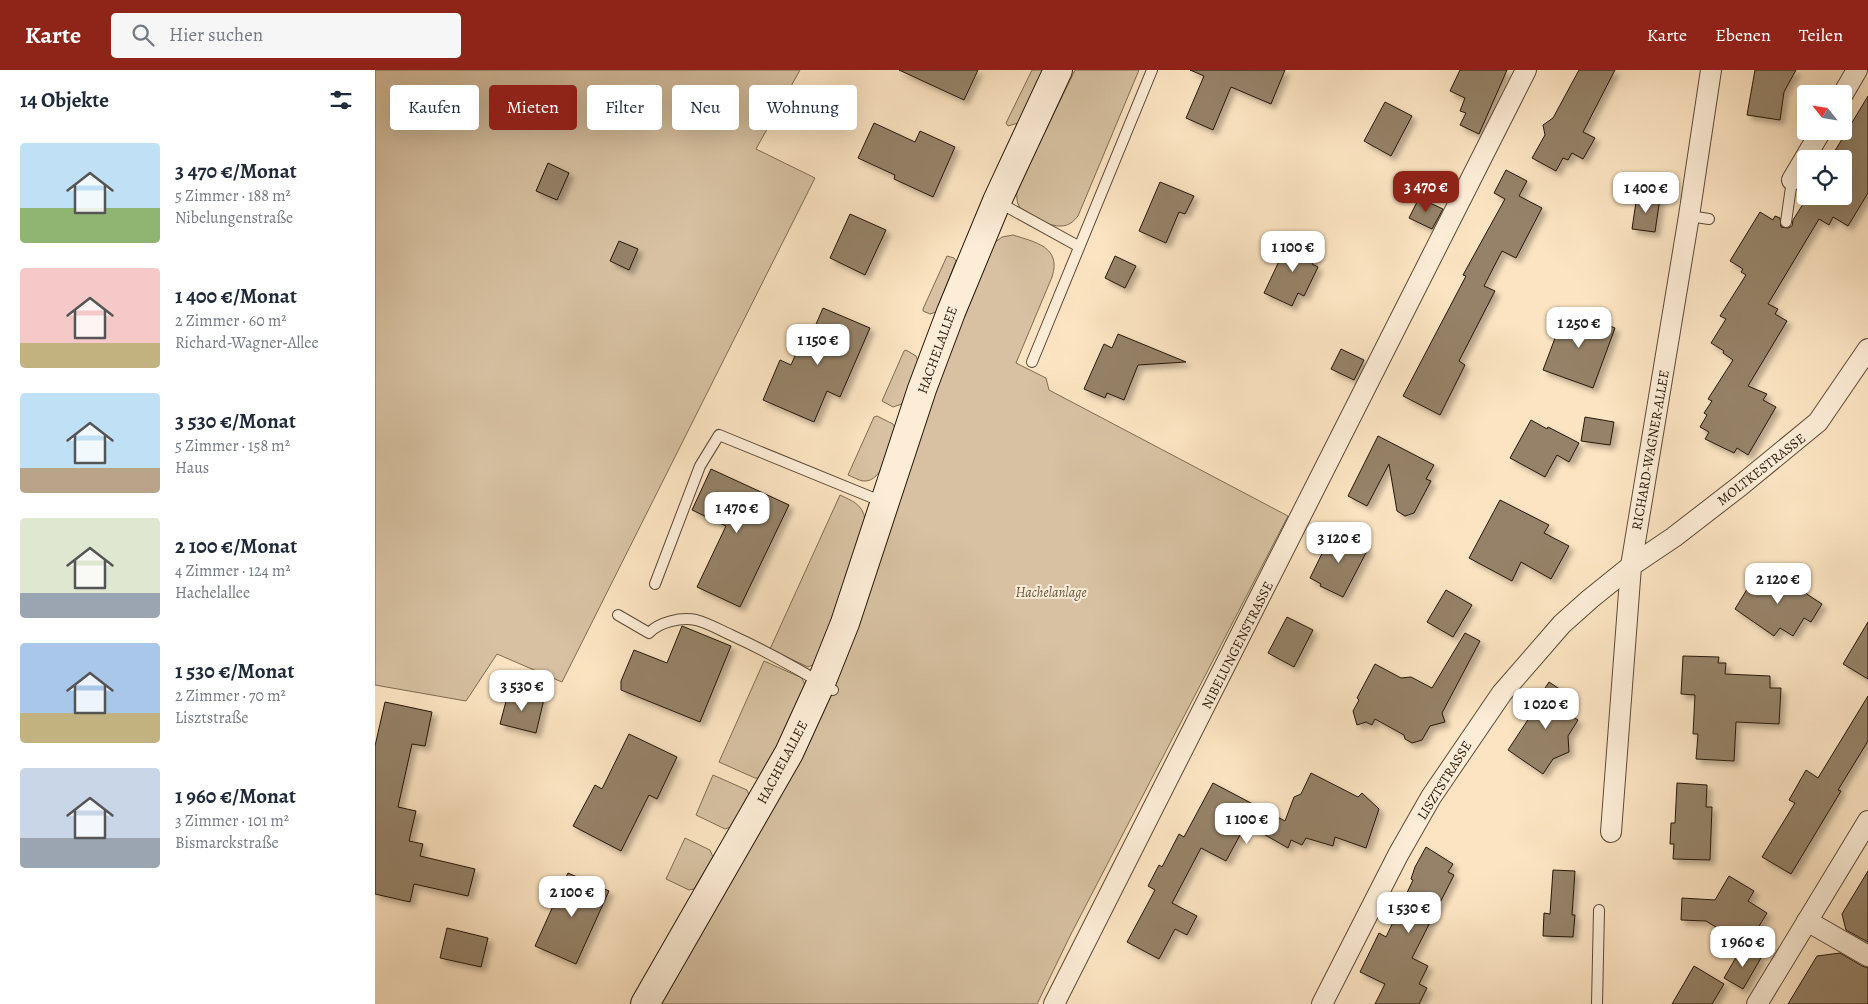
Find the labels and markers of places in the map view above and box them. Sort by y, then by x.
pin: 3 470 € [1380,170,1472,213]
pin: 1 400 € [1600,172,1692,214]
pin: 1 100 € [1247,230,1339,273]
pin: 1 250 € [1533,306,1625,349]
pin: 1 150 € [772,324,864,366]
pin: 1 470 € [691,492,783,534]
pin: 3 120 € [1293,522,1385,564]
pin: 2 120 € [1732,562,1824,605]
pin: 3 530 € [476,670,568,712]
pin: 1 020 € [1500,688,1592,730]
pin: 1 100 € [1201,802,1293,845]
pin: 2 100 € [526,876,618,918]
pin: 1 530 € [1363,892,1455,934]
pin: 1 960 € [1697,926,1789,968]

